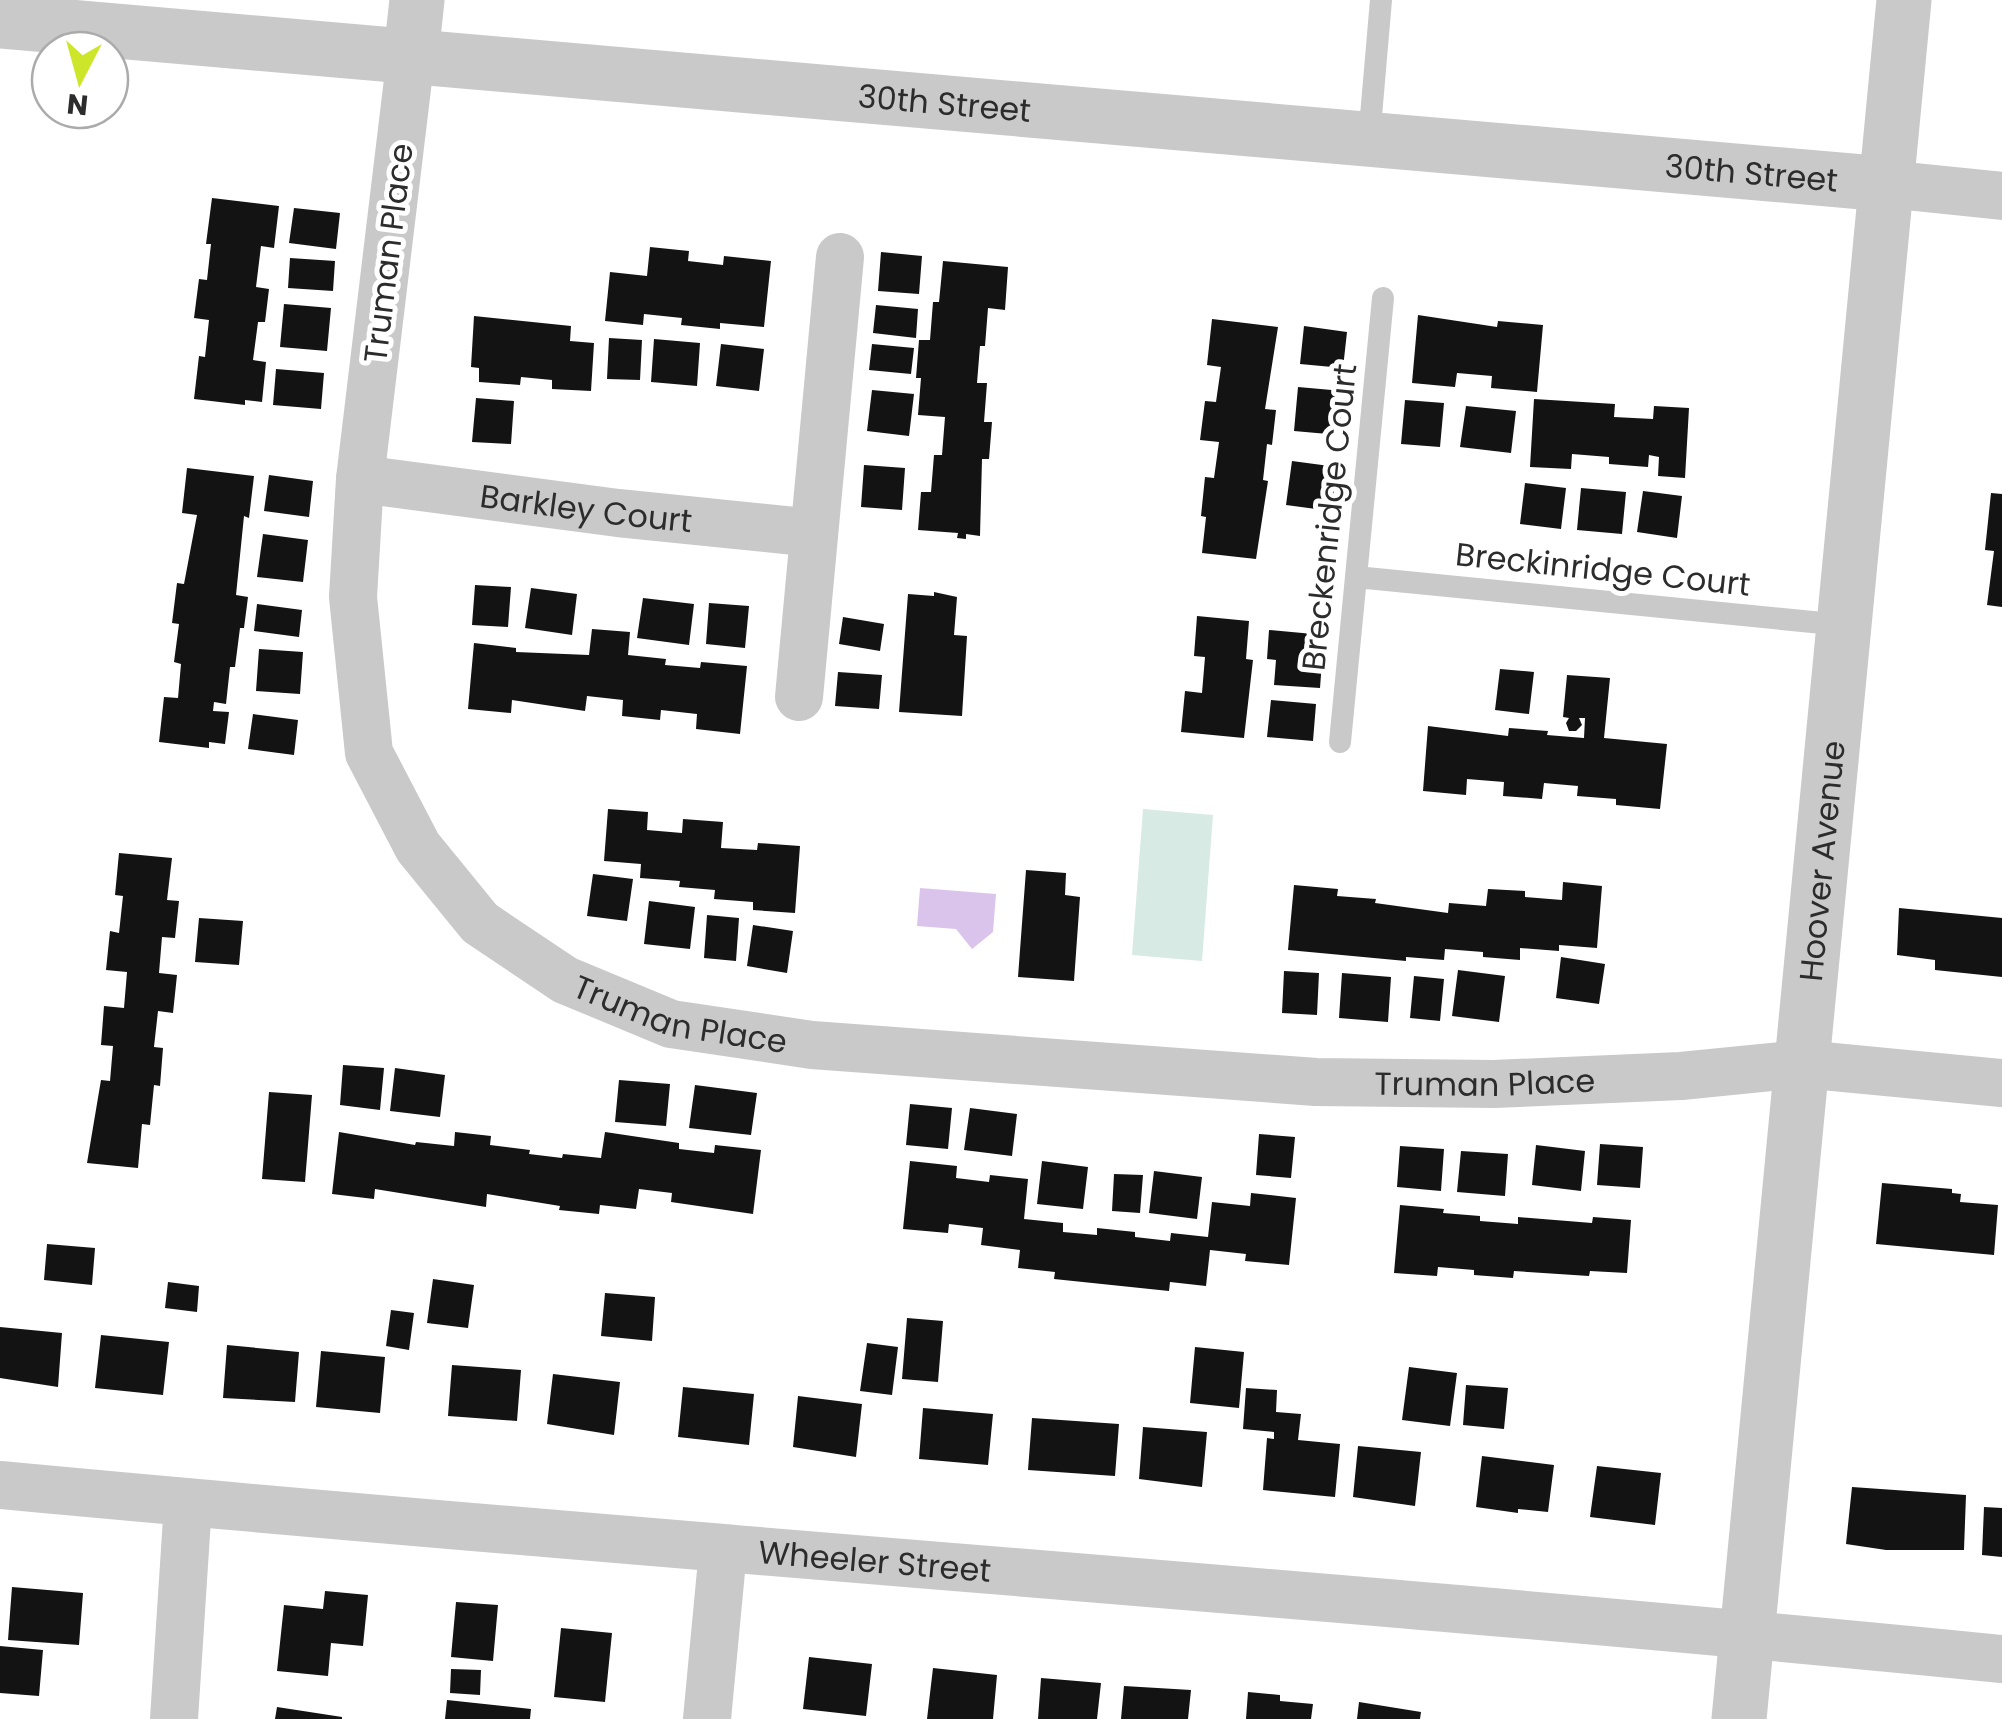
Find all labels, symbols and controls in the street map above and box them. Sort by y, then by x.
north arrow [30,30,130,130]
street label: 30th Street [856,73,1033,133]
text: N [65,84,90,125]
street label: Truman Place [352,141,424,365]
street label: 30th Street [1663,142,1840,202]
street label: Breckenridge Court [1291,361,1367,673]
street label: Barkley Court [477,473,694,543]
street label: Breckinridge Court [1453,531,1753,607]
street label: Hoover Avenue [1787,739,1855,983]
street label: Truman Place [567,963,790,1064]
street label: Truman Place [1374,1057,1596,1107]
street label: Wheeler Street [757,1529,993,1592]

